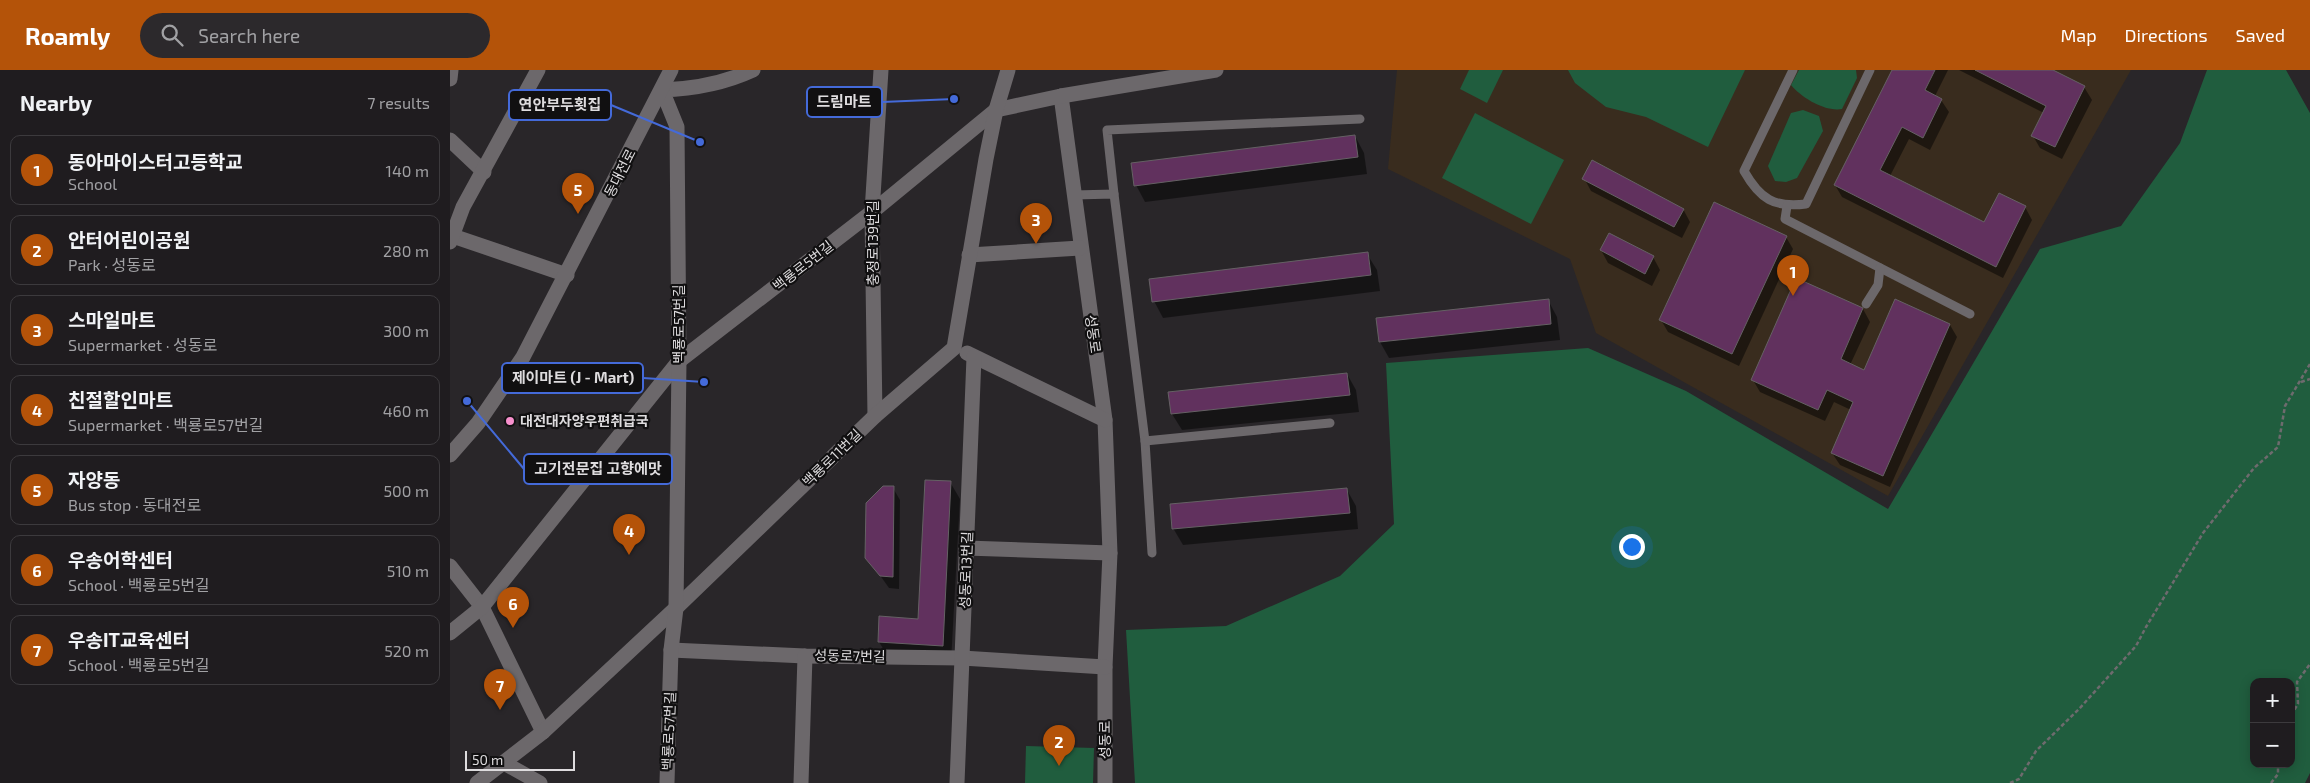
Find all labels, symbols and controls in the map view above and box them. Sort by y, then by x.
search box [140,13,490,58]
text: Roamly [25,21,110,50]
icon: search [158,21,186,49]
text: Search here [198,24,300,47]
text: Map [2060,24,2097,46]
text: Directions [2125,24,2208,46]
text: Saved [2236,24,2285,46]
callout: 드림마트 [807,87,882,117]
text: Nearby [20,90,92,115]
callout: 연안부두횟집 [509,90,611,120]
text: 드림마트 [816,92,872,110]
text: 7 results [367,93,430,112]
text: 연안부두횟집 [519,95,601,113]
street label: 동대전로 [600,146,639,200]
text: 동아마이스터고등학교 [68,150,243,173]
text: 1 [34,161,40,180]
text: 140 m [386,161,429,180]
pin: 5 [562,173,594,214]
text: School [68,174,117,193]
street label: 충정로139번길 [864,200,881,286]
pin: 3 [1020,203,1052,244]
text: 안터어린이공원 [68,228,190,251]
street label: 백룡로5번길 [769,237,836,294]
text: 2 [32,241,42,260]
text: 280 m [383,241,429,260]
text: Park · 성동로 [68,255,156,274]
pin: 1 [1777,255,1809,296]
street label: 백룡로57번길 [670,284,687,364]
text: 스마일마트 [68,308,155,331]
street label: 성동로 [1082,314,1105,354]
text: 3 [32,321,42,340]
text: 300 m [383,321,429,340]
text: Supermarket · 성동로 [68,335,217,354]
callout: 제이마트 (J - Mart) [502,363,643,393]
text: 제이마트 (J - Mart) [512,368,634,386]
text: 친절할인마트 [68,388,173,411]
text: 4 [32,401,42,420]
text: 460 m [383,401,429,420]
place label: 대전대자양우편취급국 [520,412,649,429]
text: Supermarket · 백룡로57번길 [68,415,263,434]
marker: 대전대자양우편취급국 [504,415,516,427]
street label: 백룡로11번길 [799,425,865,490]
callout: 고기전문집 고향에맛 [524,454,672,484]
text: 고기전문집 고향에맛 [534,459,662,477]
text: 자양동 [68,468,120,491]
text: 5 [33,481,41,500]
text: 500 m [384,481,429,500]
text: Bus stop · 동대전로 [68,495,201,514]
pin: 4 [613,514,645,555]
street label: 성동로13번길 [956,531,975,609]
your location [1619,534,1645,560]
text: 우송어학센터 [68,548,173,571]
text: 6 [32,561,42,580]
text: 510 m [387,561,429,580]
text: School · 백룡로5번길 [68,575,210,594]
pin: 6 [497,587,529,628]
text: 우송IT교육센터 [68,628,190,651]
text: 7 [33,641,41,660]
text: 520 m [384,641,429,660]
street label: 성동로7번길 [814,646,886,665]
text: School · 백룡로5번길 [68,655,210,674]
pin: 7 [484,669,516,710]
map controls [2250,678,2295,768]
button: + [2250,678,2295,723]
street label: 백룡로57번길 [659,691,678,771]
street label: 성동로 [1096,721,1113,759]
button: − [2250,723,2295,768]
pin: 2 [1043,725,1075,766]
scale bar [465,748,575,771]
text: 50 m [472,751,503,768]

